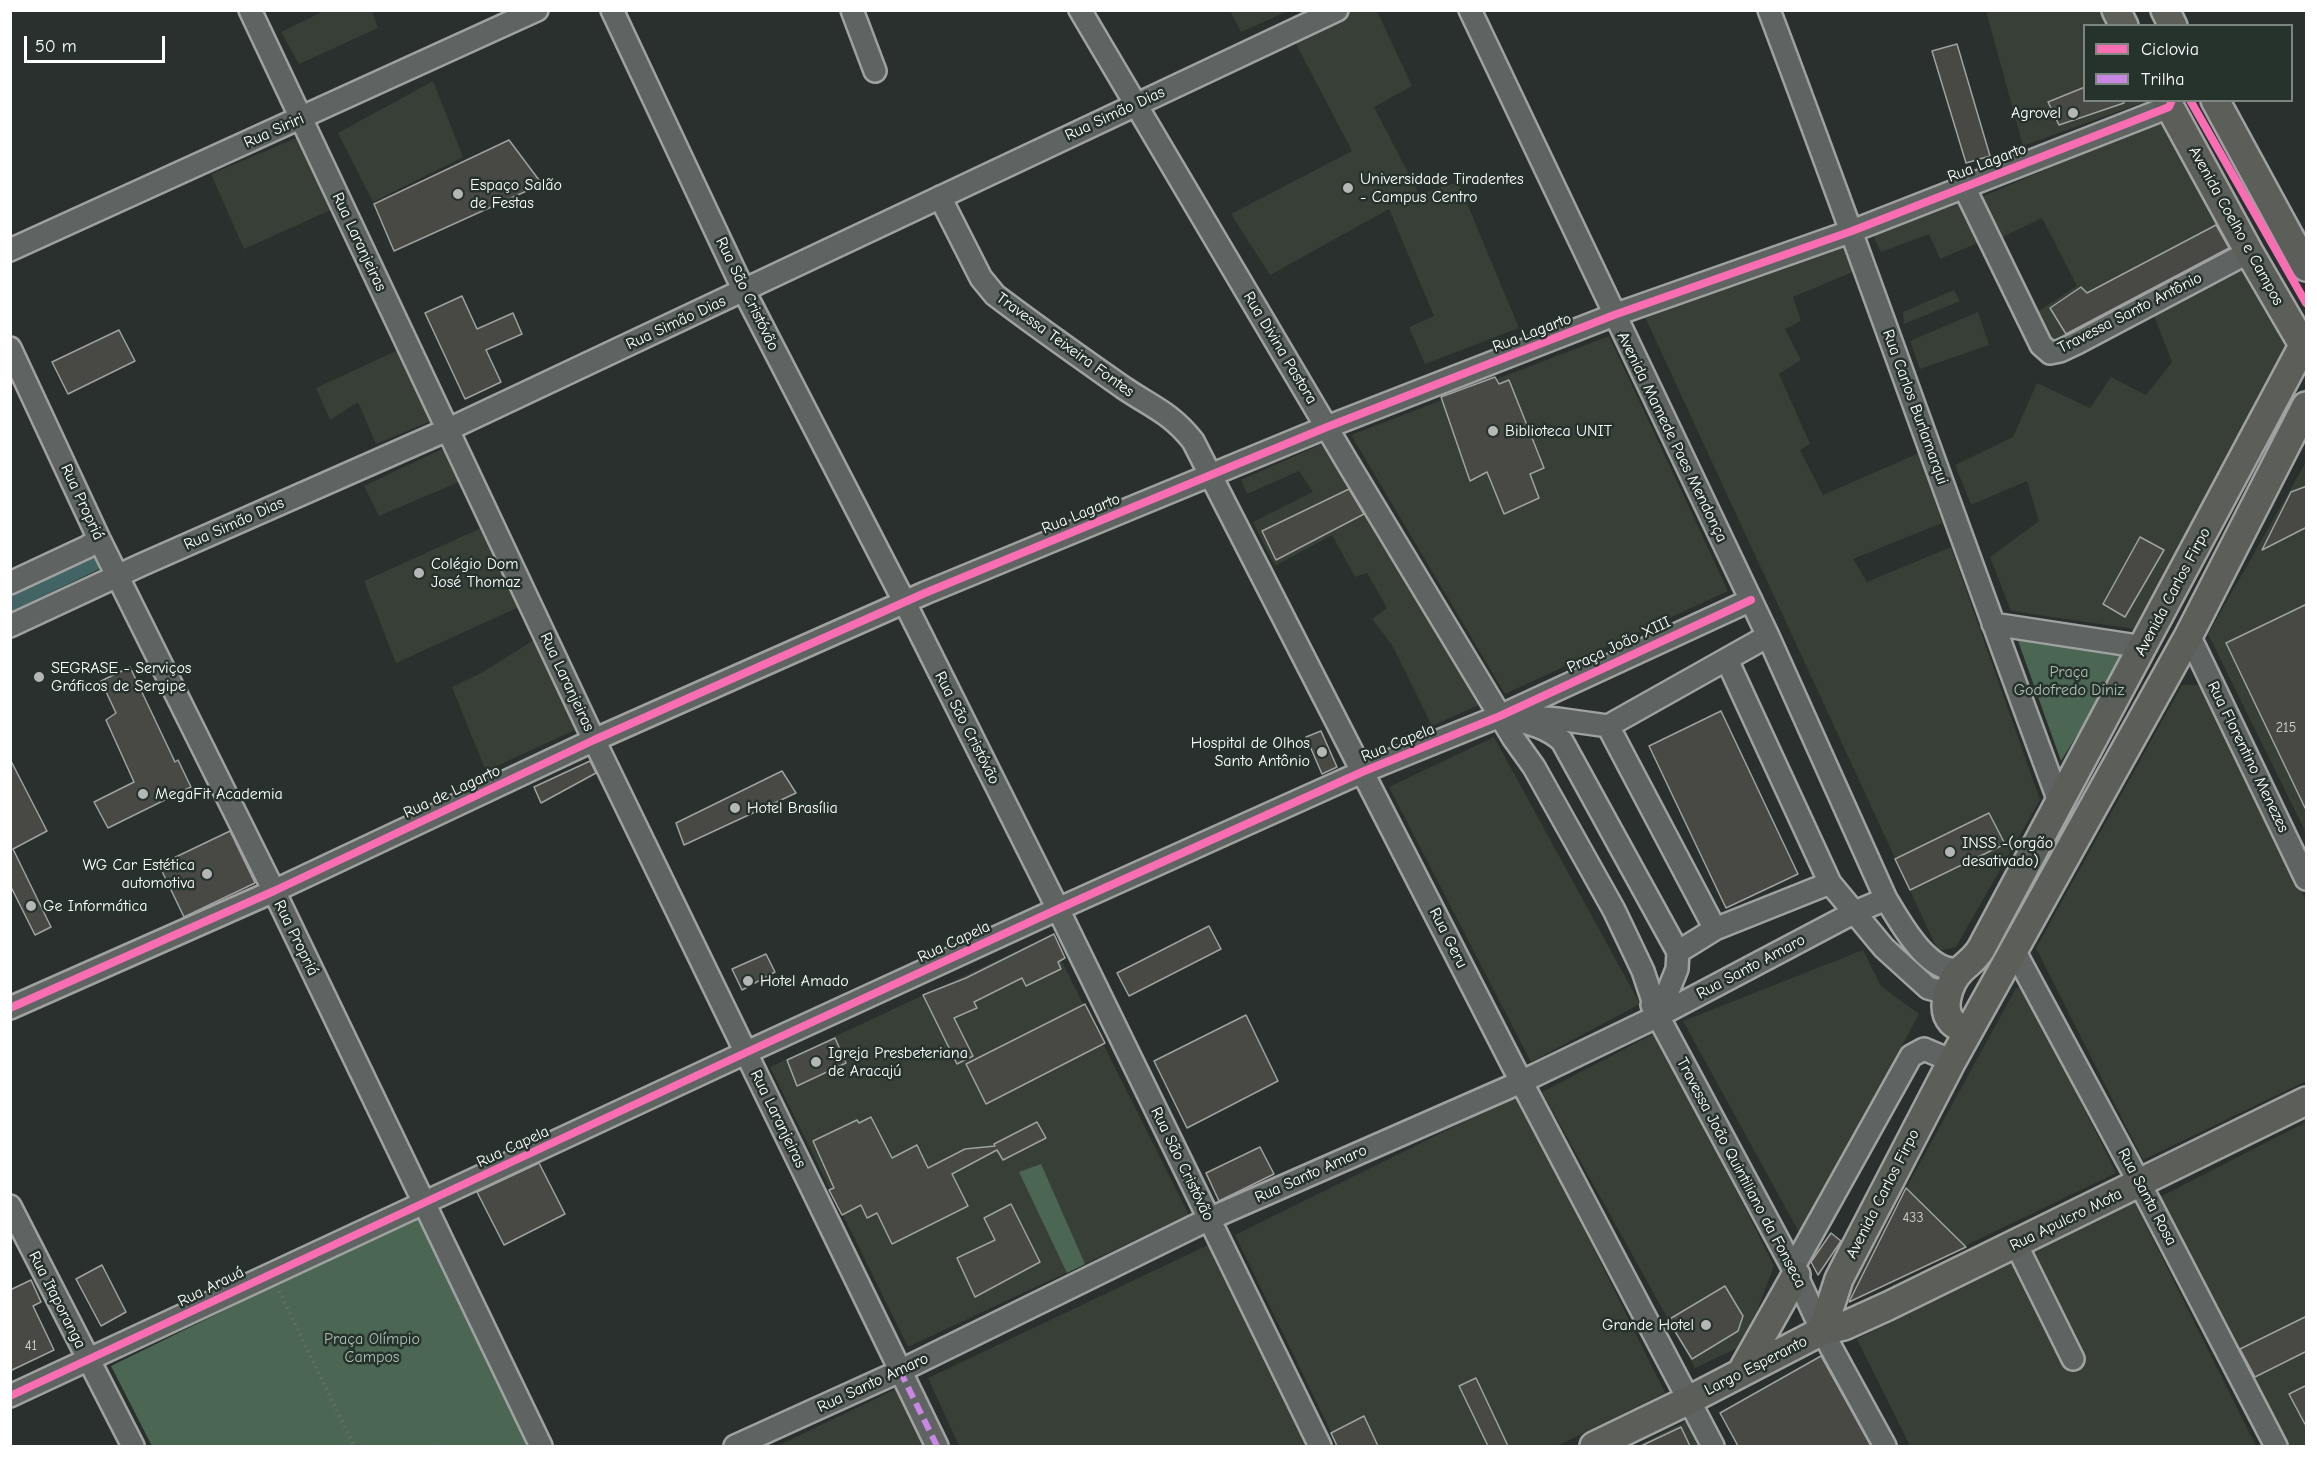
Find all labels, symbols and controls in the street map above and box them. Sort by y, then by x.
scale bar [27,24,168,62]
legend [2083,24,2293,102]
text: 50 m [35,36,77,57]
text: Ciclovia [2141,39,2199,60]
text: Trilha [2141,69,2185,90]
street label: Rua Simão Dias [1062,83,1168,145]
place label: Agrovel [2011,103,2061,123]
marker: Agrovel [2066,106,2080,120]
street label: Rua Siriri [241,109,307,153]
street label: Rua Lagarto [1945,139,2029,187]
street label: Avenida Coelho e Campos [2184,143,2288,309]
place label: Universidade Tiradentes - Campus Centro [1360,169,1524,207]
place label: Espaço Salão de Festas [470,175,562,213]
marker: Universidade Tiradentes - Campus Centro [1341,181,1355,195]
marker: Espaço Salão de Festas [451,187,465,201]
street label: Rua Laranjeiras [328,190,390,294]
street label: Rua São Cristóvão [711,234,783,354]
street label: Travessa Santo Antônio [2055,268,2205,358]
street label: Rua Divina Pastora [1239,288,1321,408]
street label: Travessa Teixeira Fontes [992,289,1138,401]
street label: Rua Simão Dias [623,292,729,354]
street label: Rua Lagarto [1490,309,1574,357]
street label: Rua Carlos Burlamarqui [1878,327,1952,487]
street label: Avenida Mamede Paes Mendonça [1613,329,1731,545]
place label: Biblioteca UNIT [1505,421,1612,441]
marker: Biblioteca UNIT [1486,424,1500,438]
street label: Rua Propriá [56,461,108,543]
street label: Rua Lagarto [1039,490,1123,538]
street label: Rua Simão Dias [181,493,287,555]
street label: Avenida Carlos Firpo [2131,524,2215,660]
place label: Colégio Dom José Thomaz [431,554,520,592]
marker: Colégio Dom José Thomaz [412,566,426,580]
street label: Praça João XIII [1564,613,1674,677]
street label: Rua Laranjeiras [536,630,598,734]
place label: SEGRASE - Serviços Gráficos de Sergipe [51,658,191,696]
park label: Praça Godofredo Diniz [2014,662,2124,700]
street label: Rua São Cristóvão [930,668,1004,788]
marker: SEGRASE - Serviços Gráficos de Sergipe [32,670,46,684]
street label: Rua Florentino Menezes [2203,678,2293,836]
street label: Rua Capela [1358,720,1438,766]
house number: 215 [2276,720,2296,736]
place label: Hospital de Olhos Santo Antônio [1191,733,1310,771]
marker: Hospital de Olhos Santo Antônio [1315,745,1329,759]
street label: Rua de Lagarto [400,761,504,823]
place label: MegaFit Academia [155,784,283,804]
marker: MegaFit Academia [136,787,150,801]
place label: Hotel Brasília [747,798,838,818]
marker: Hotel Brasília [728,801,742,815]
place label: INSS -(orgão desativado) [1962,833,2053,871]
marker: INSS -(orgão desativado) [1943,845,1957,859]
place label: WG Car Estética automotiva [83,855,195,893]
marker: WG Car Estética automotiva [200,867,214,881]
place label: Ge Informática [43,896,148,916]
street label: Rua Propriá [269,897,323,979]
marker: Ge Informática [24,899,38,913]
street label: Rua Geru [1425,905,1471,971]
street label: Rua Capela [915,917,993,967]
street label: Rua Santo Amaro [1693,930,1809,1004]
place label: Hotel Amado [760,971,849,991]
marker: Hotel Amado [741,974,755,988]
place label: Igreja Presbeteriana de Aracajú [828,1043,968,1081]
street label: Travessa João Quintiliano da Fonseca [1672,1054,1810,1292]
marker: Igreja Presbeteriana de Aracajú [809,1055,823,1069]
street label: Rua Laranjeiras [746,1067,810,1171]
street label: Rua São Cristóvão [1146,1104,1218,1224]
street label: Rua Capela [474,1122,552,1172]
street label: Avenida Carlos Firpo [1842,1126,1924,1262]
street label: Rua Santo Amaro [1252,1141,1370,1207]
street label: Rua Santa Rosa [2113,1145,2181,1249]
street label: Rua Apulcro Mota [2007,1185,2125,1255]
house number: 433 [1903,1210,1923,1226]
street label: Rua Itaporanga [24,1248,90,1352]
street label: Rua Arauá [175,1263,247,1311]
place label: Grande Hotel [1602,1315,1694,1335]
marker: Grande Hotel [1699,1318,1713,1332]
park label: Praça Olímpio Campos [324,1329,420,1367]
street label: Largo Esperanto [1701,1332,1811,1400]
house number: 41 [25,1338,37,1354]
street label: Rua Santo Amaro [814,1349,932,1417]

